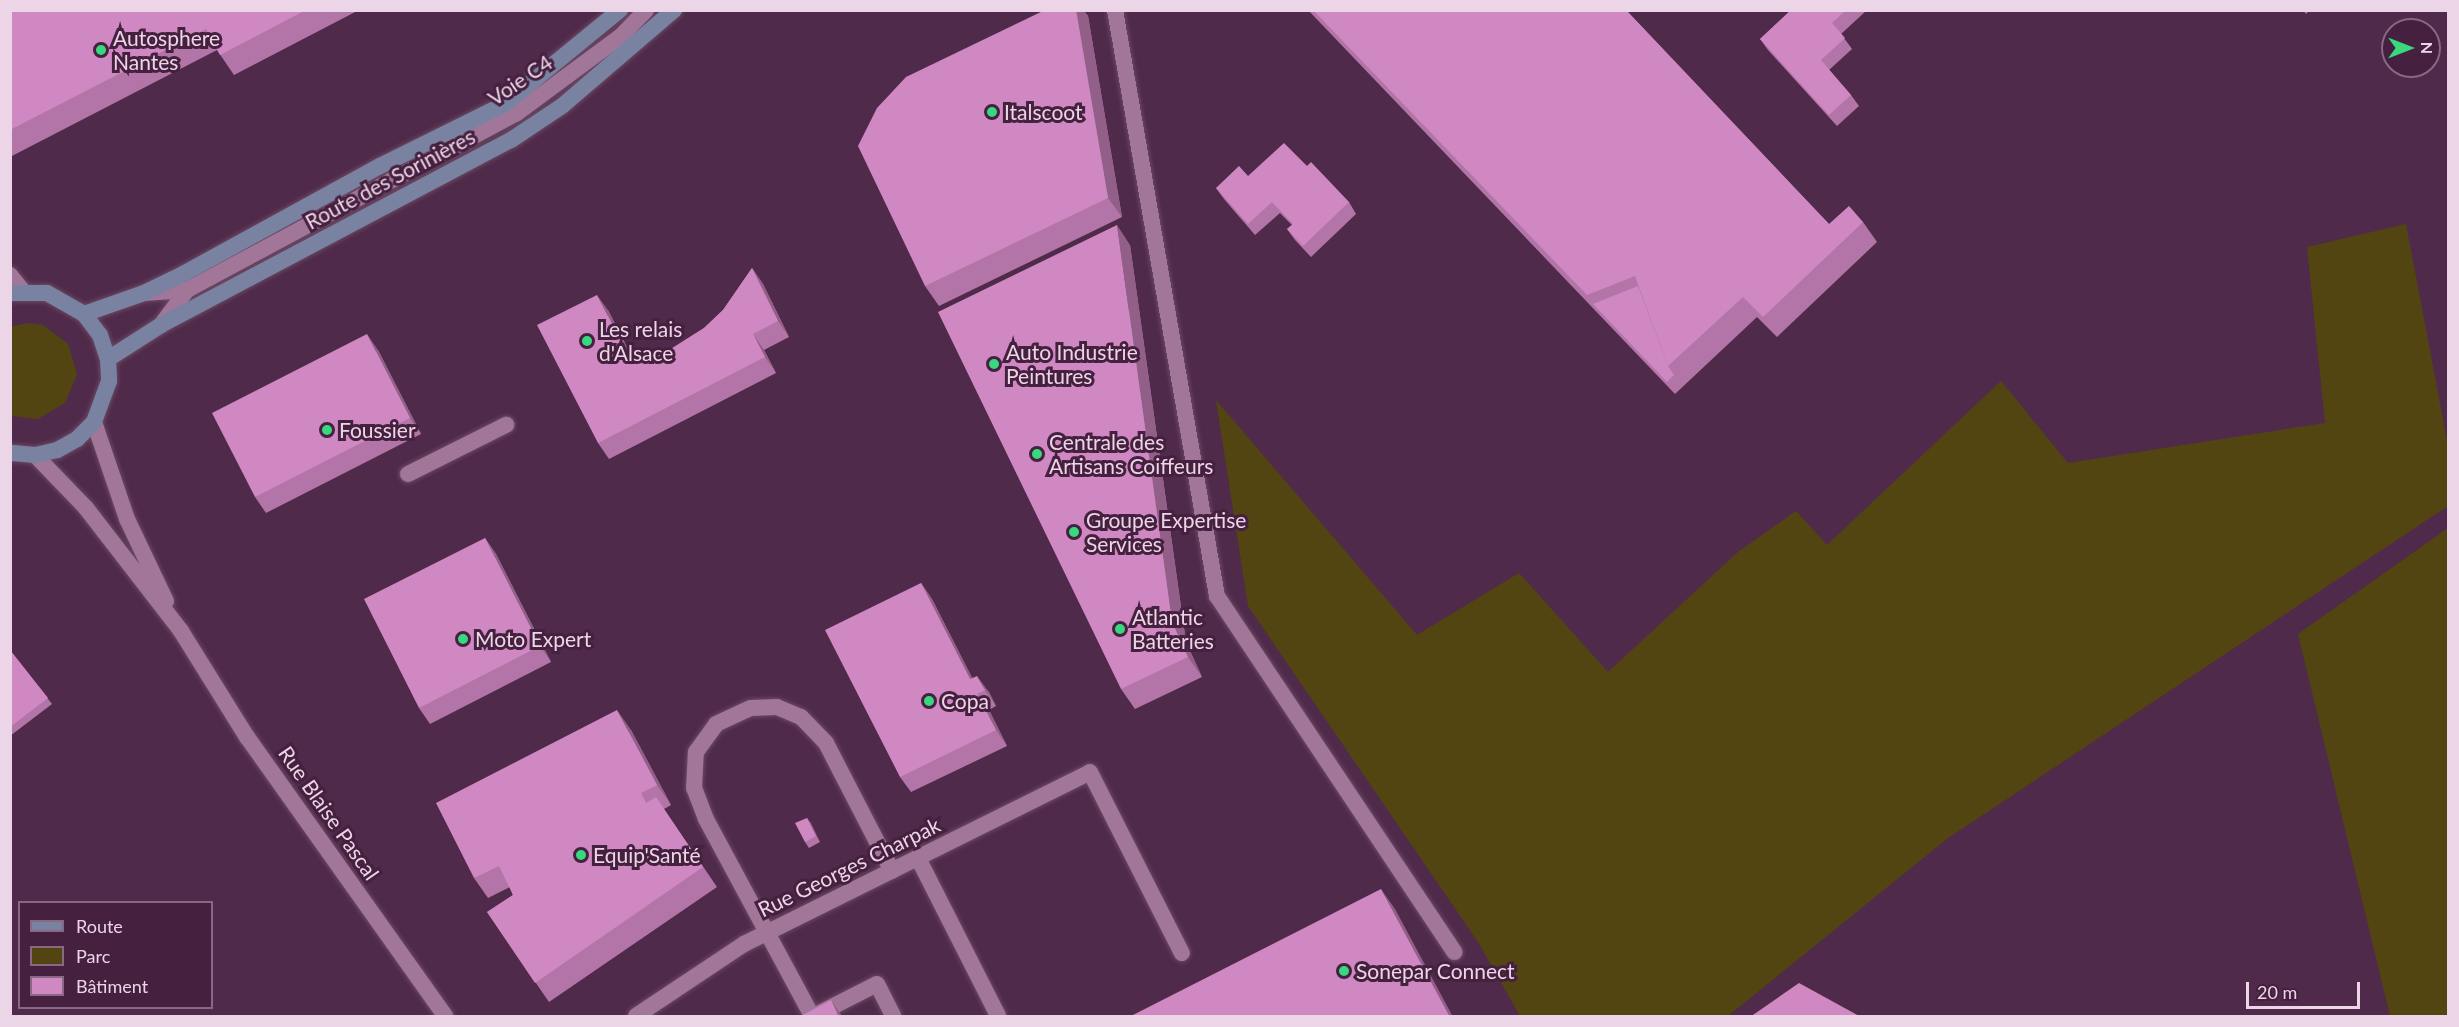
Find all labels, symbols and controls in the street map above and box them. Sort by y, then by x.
north arrow [2381,18,2441,78]
place label: Autosphere Nantes [113,25,220,75]
text: N [2418,42,2437,54]
marker: Autosphere Nantes [94,43,108,57]
street label: Voie C4 [483,49,557,111]
place label: Italscoot [1004,99,1083,125]
marker: Italscoot [985,105,999,119]
street label: Route des Sorinières [301,124,479,234]
place label: Les relais d'Alsace [599,316,682,366]
marker: Les relais d'Alsace [580,334,594,348]
place label: Auto Industrie Peintures [1006,339,1138,389]
marker: Auto Industrie Peintures [987,357,1001,371]
place label: Foussier [339,417,416,443]
marker: Foussier [320,423,334,437]
place label: Centrale des Artisans Coiffeurs [1049,429,1213,479]
marker: Centrale des Artisans Coiffeurs [1030,447,1044,461]
place label: Groupe Expertise Services [1086,507,1246,557]
marker: Groupe Expertise Services [1067,525,1081,539]
place label: Atlantic Batteries [1132,604,1214,654]
marker: Atlantic Batteries [1113,622,1127,636]
place label: Moto Expert [475,626,591,652]
marker: Moto Expert [456,632,470,646]
place label: Copa [941,688,989,714]
marker: Copa [922,694,936,708]
street label: Rue Blaise Pascal [274,741,384,885]
street label: Rue Georges Charpak [754,812,944,922]
place label: Equip'Santé [593,842,701,868]
marker: Equip'Santé [574,848,588,862]
legend [18,901,213,1009]
text: Route [76,915,123,937]
text: Parc [76,945,110,967]
place label: Sonepar Connect [1356,958,1515,984]
marker: Sonepar Connect [1337,964,1351,978]
scale bar [2249,970,2363,1008]
text: Bâtiment [76,975,148,997]
text: 20 m [2257,981,2297,1003]

